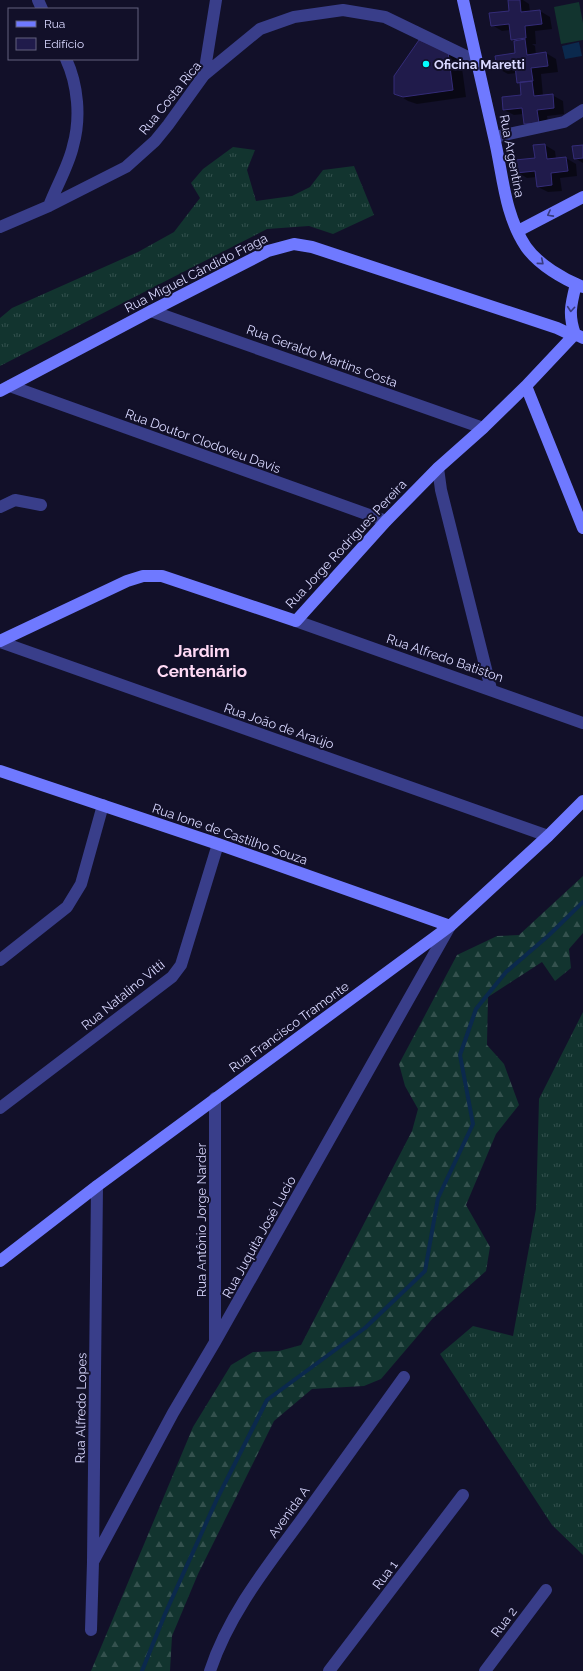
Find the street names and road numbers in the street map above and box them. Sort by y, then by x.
street label: Rua Costa Rica [136,58,204,138]
street label: Rua Argentina [497,113,527,199]
street label: Rua Miguel Cândido Fraga [122,230,270,316]
street label: Rua Geraldo Martins Costa [245,322,399,390]
street label: Rua Doutor Clodoveu Davis [123,406,283,476]
street label: Rua Jorge Rodrigues Pereira [283,477,409,611]
street label: Rua Alfredo Batiston [385,631,505,685]
street label: Rua João de Araújo [222,700,336,752]
street label: Rua Ione de Castilho Souza [150,800,310,868]
street label: Rua Natalino Vitti [78,957,168,1033]
street label: Rua Francisco Tramonte [226,978,352,1075]
street label: Rua Antônio Jorge Narder [194,1142,209,1297]
street label: Rua Juquita José Lucio [219,1173,299,1301]
street label: Rua Alfredo Lopes [73,1352,89,1464]
street label: Avenida A [265,1483,313,1541]
street label: Rua 1 [369,1557,401,1592]
street label: Rua 2 [488,1604,520,1640]

